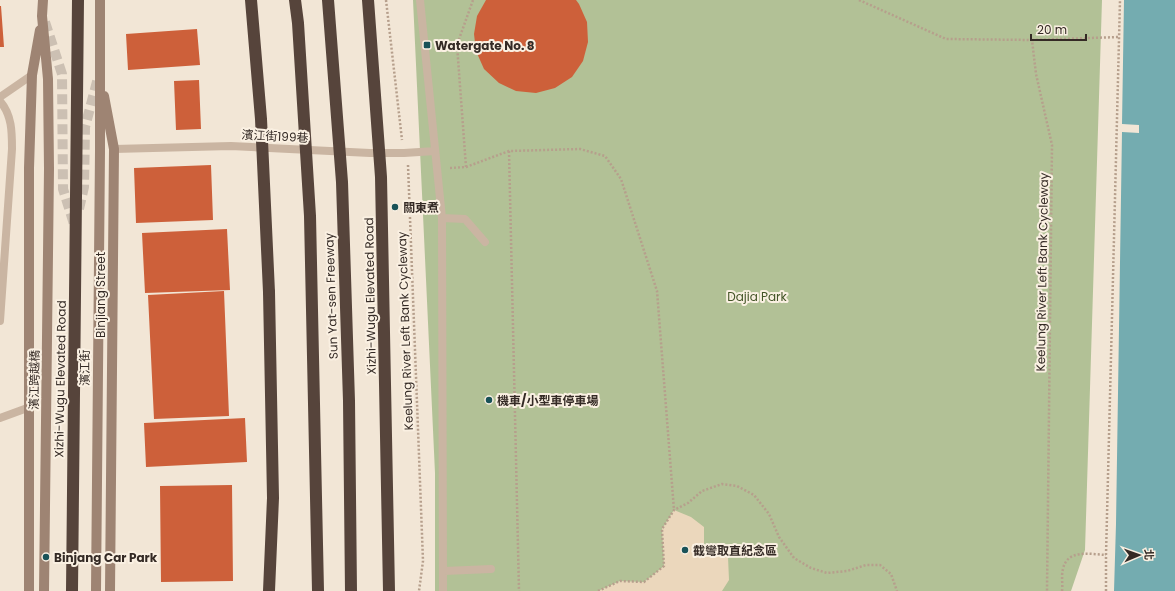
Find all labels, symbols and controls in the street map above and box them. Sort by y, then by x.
scale bar [1031,16,1086,42]
text: 20 m [1037,21,1067,38]
place label: Watergate No. 8 [435,37,535,54]
marker: Watergate No. 8 [422,40,432,50]
street label: 濱江街199巷 [241,126,309,146]
street label: Keelung River Left Bank Cycleway [1032,172,1052,372]
place label: 關東煮 [403,199,439,216]
marker: 關東煮 [390,202,400,212]
street label: Xizhi-Wugu Elevated Road [360,217,380,375]
street label: Keelung River Left Bank Cycleway [393,231,417,431]
street label: Sun Yat-sen Freeway [320,232,342,359]
street label: Binjiang Street [92,252,109,338]
park label: Dajia Park [727,288,788,305]
street label: Xizhi-Wugu Elevated Road [50,300,70,458]
street label: 濱江跨越橋 [25,350,43,410]
street label: 濱江街 [76,350,93,386]
place label: 機車/小型車停車場 [497,392,598,409]
marker: 機車/小型車停車場 [484,395,494,405]
north arrow [1119,535,1159,575]
place label: 截彎取直紀念區 [693,542,777,559]
marker: 截彎取直紀念區 [680,545,690,555]
place label: Binjang Car Park [54,549,158,566]
text: 北 [1141,549,1157,560]
marker: Binjang Car Park [41,552,51,562]

